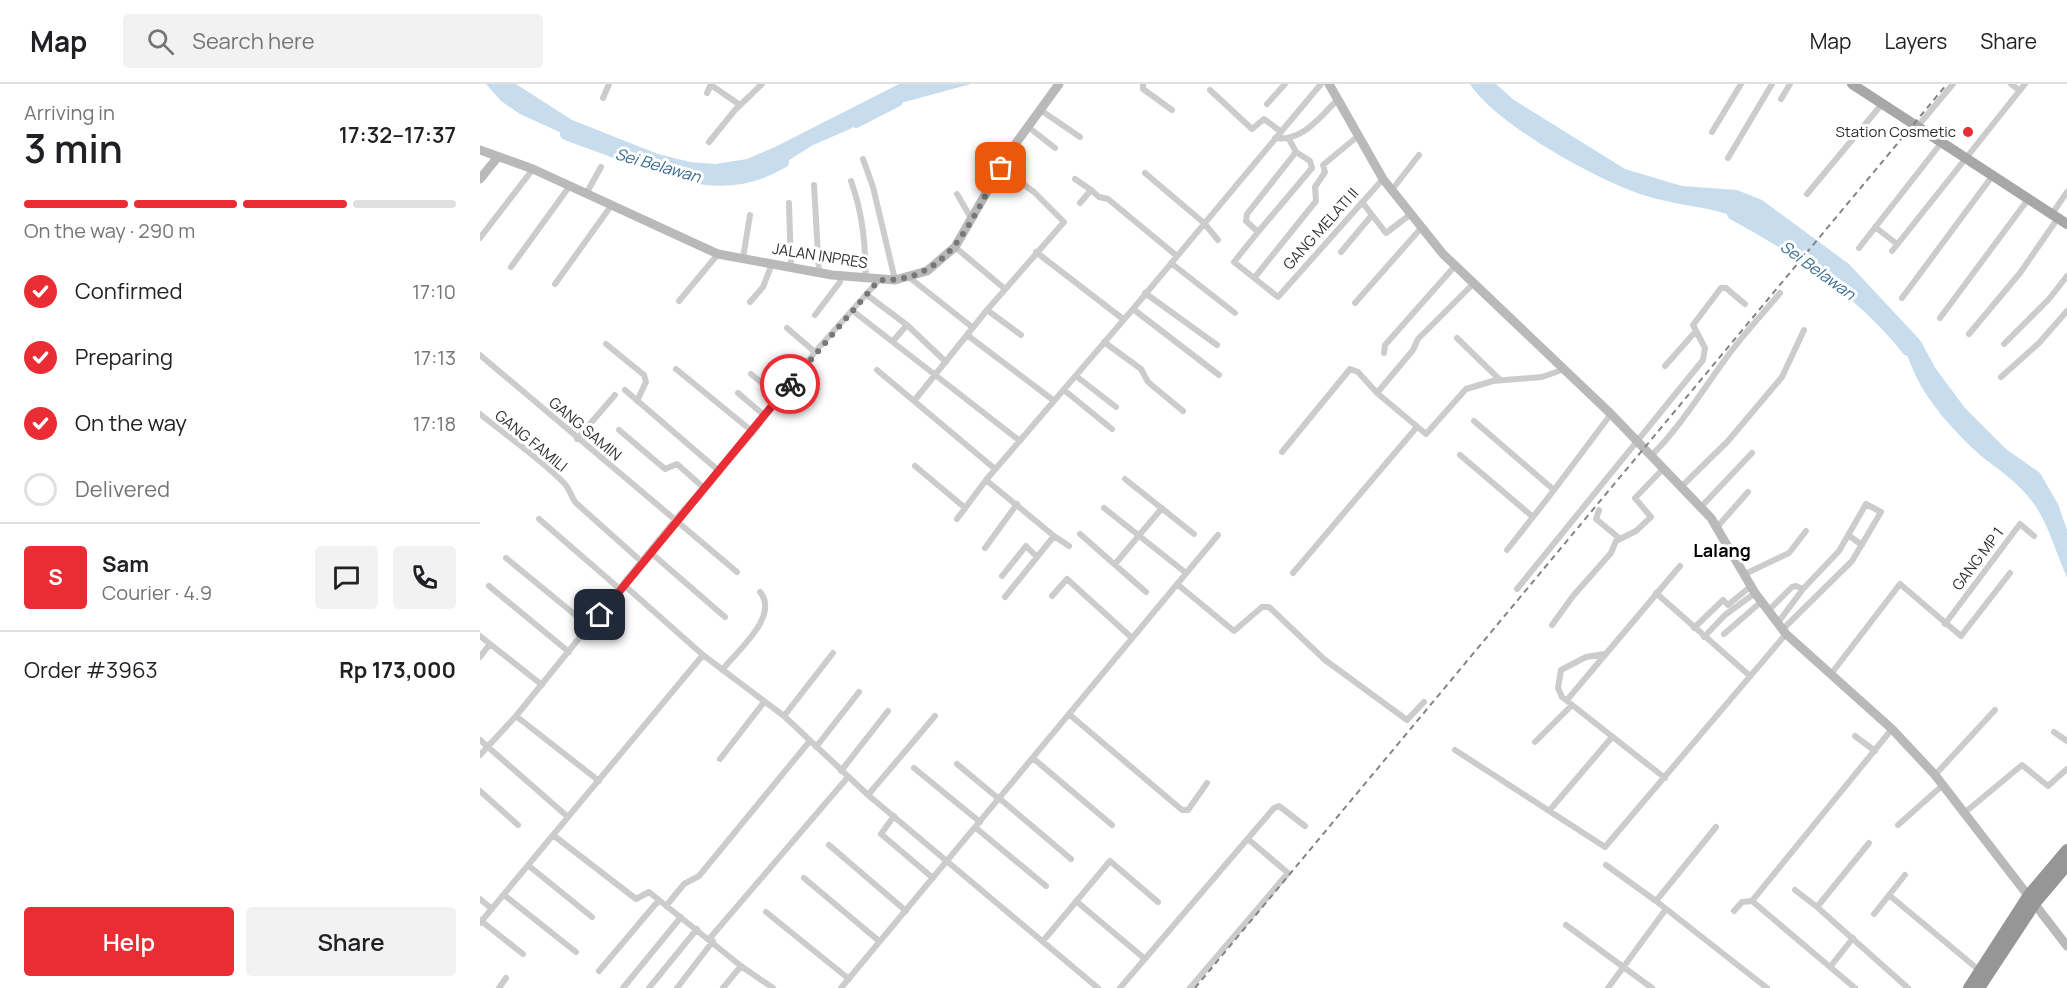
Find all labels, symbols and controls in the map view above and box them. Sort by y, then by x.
search box [123,14,543,68]
text: Map [30,22,87,60]
icon: search [144,25,177,58]
text: Search here [192,26,315,56]
text: Map [1810,27,1851,55]
text: Layers [1884,27,1947,55]
text: Share [1980,27,2037,55]
text: Arriving in [24,99,115,126]
text: 17:32–17:37 [339,120,456,150]
text: 3 min [24,121,123,175]
place label: Station Cosmetic [1835,121,1956,142]
marker: Station Cosmetic [1961,125,1975,139]
water label: Sei Belawan [613,142,704,188]
pin [975,142,1026,193]
icon: bag [984,151,1017,184]
street label: GANG MELATI II [1278,183,1363,274]
text: On the way · 290 m [24,217,195,244]
water label: Sei Belawan [1776,235,1860,305]
street label: JALAN INPRES [771,238,869,273]
icon: check [24,275,57,308]
text: Confirmed [75,276,183,306]
text: 17:10 [412,278,456,305]
icon: check [24,341,57,374]
text: Preparing [75,342,173,372]
text: 17:13 [413,344,456,371]
courier [760,354,820,414]
icon: bike [774,368,807,401]
street label: GANG SAMIN [545,392,626,465]
street label: GANG FAMILI [491,405,572,476]
icon: check [24,407,57,440]
text: On the way [75,408,187,438]
text: 17:18 [413,410,456,437]
text: Delivered [75,474,170,504]
street label: GANG MP 1 [1947,523,2008,595]
district label: Lalang [1693,538,1751,562]
button: chat [315,546,378,609]
button: phone [393,546,456,609]
text: Sam [102,549,149,579]
text: S [48,562,63,592]
text: Courier · 4.9 [102,579,212,606]
pin [574,589,625,640]
icon: home [583,598,616,631]
text: Order #3963 [24,655,158,685]
text: Rp 173,000 [339,655,456,685]
button: Help [24,907,234,976]
button: Share [246,907,456,976]

